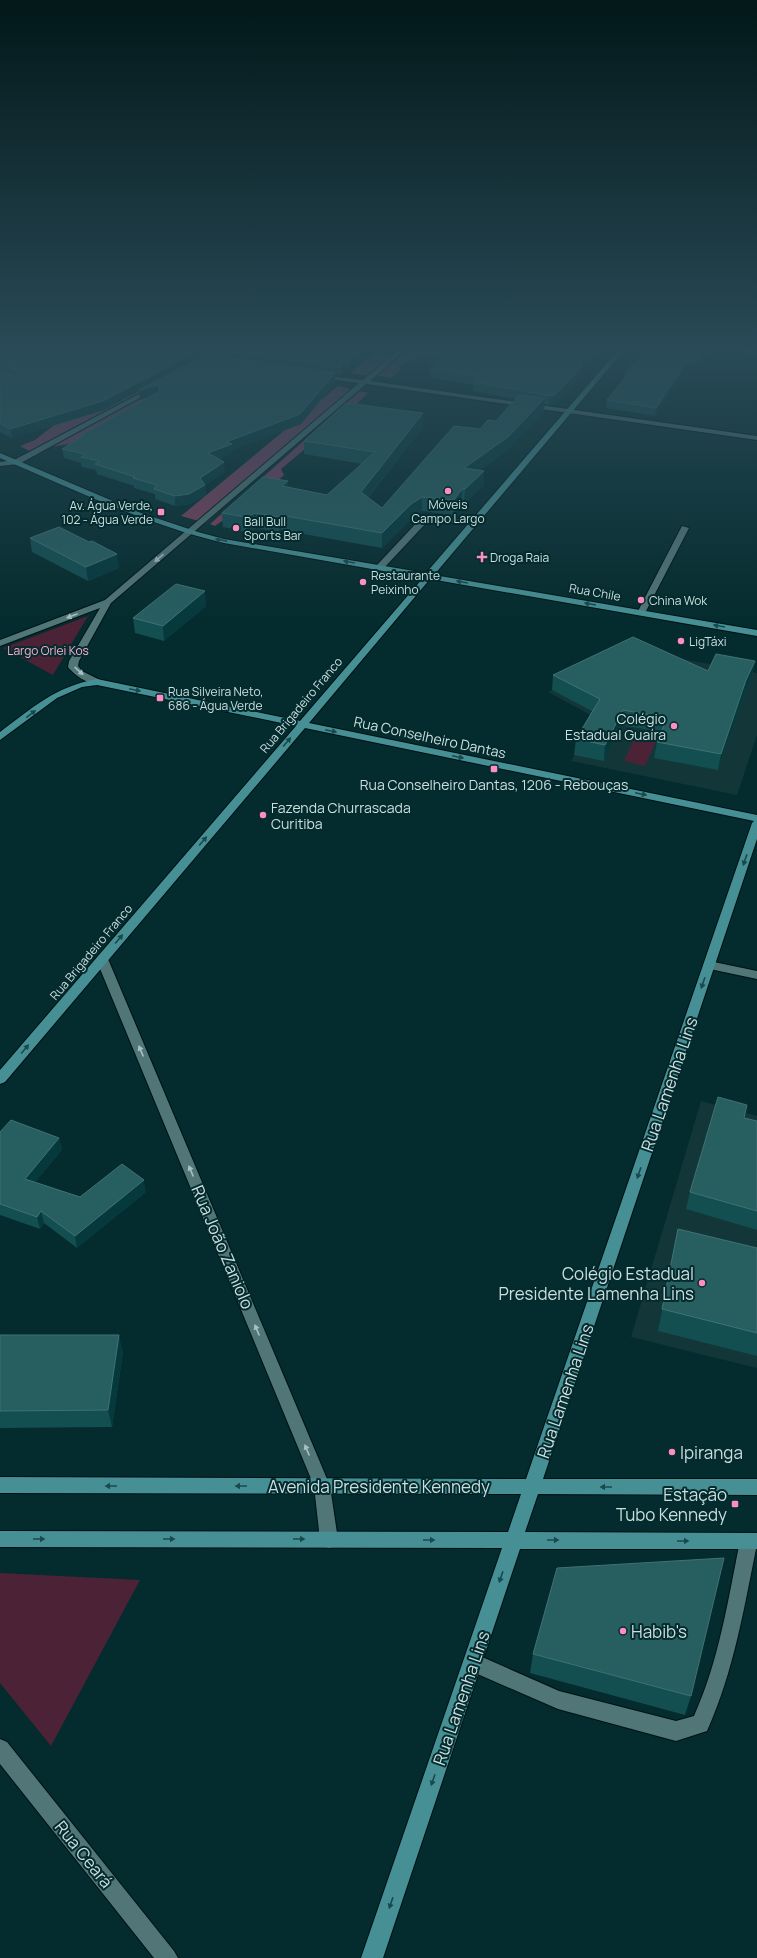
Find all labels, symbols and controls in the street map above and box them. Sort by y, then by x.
marker: Móveis Campo Largo [443,486,453,496]
place label: Móveis Campo Largo [411,496,485,527]
place label: Av. Água Verde, 102 - Água Verde [62,497,153,528]
marker: Av. Água Verde, 102 - Água Verde [156,507,166,517]
place label: Ball Bull Sports Bar [244,513,302,544]
marker: Ball Bull Sports Bar [231,523,241,533]
one-way arrow [214,536,227,542]
place label: Droga Raia [490,549,549,566]
marker: Droga Raia [477,552,487,562]
one-way arrow [153,554,164,563]
one-way arrow [343,559,355,565]
place label: Restaurante Peixinho [371,567,440,598]
marker: Restaurante Peixinho [358,577,368,587]
one-way arrow [456,579,468,585]
street label: Rua Chile [568,579,622,605]
place label: China Wok [649,592,708,609]
marker: China Wok [636,595,646,605]
one-way arrow [584,601,597,607]
one-way arrow [65,613,77,619]
one-way arrow [712,623,725,629]
place label: LigTáxi [689,633,727,650]
marker: LigTáxi [676,636,686,646]
park label: Largo Orlei Kos [7,642,89,659]
street label: Rua Brigadeiro Franco [256,654,346,756]
one-way arrow [74,667,84,676]
place label: Rua Silveira Neto, 686 - Água Verde [168,683,263,714]
one-way arrow [129,688,141,694]
marker: Rua Silveira Neto, 686 - Água Verde [155,693,165,703]
one-way arrow [26,709,37,718]
place label: Colégio Estadual Guaíra [565,709,666,744]
street label: Rua Conselheiro Dantas [352,712,508,762]
marker: Colégio Estadual Guaíra [669,721,679,731]
one-way arrow [325,728,337,734]
one-way arrow [283,736,292,747]
one-way arrow [452,754,464,760]
marker: Rua Conselheiro Dantas, 1206 - Rebouças [489,764,499,774]
place label: Rua Conselheiro Dantas, 1206 - Rebouças [360,775,628,794]
one-way arrow [634,792,647,798]
place label: Fazenda Churrascada Curitiba [271,798,411,833]
marker: Fazenda Churrascada Curitiba [258,810,268,820]
one-way arrow [199,835,208,846]
one-way arrow [741,855,747,867]
street label: Rua Brigadeiro Franco [46,901,136,1003]
one-way arrow [114,934,123,945]
one-way arrow [700,978,706,990]
street label: Rua Lamenha Lins [635,1014,703,1154]
one-way arrow [21,1044,30,1054]
one-way arrow [138,1046,144,1057]
one-way arrow [188,1165,194,1177]
one-way arrow [635,1167,641,1179]
street label: Rua João Zaniolo [187,1182,259,1312]
place label: Colégio Estadual Presidente Lamenha Lins [498,1262,694,1305]
marker: Colégio Estadual Presidente Lamenha Lins [697,1278,707,1288]
street label: Rua Lamenha Lins [531,1321,599,1461]
one-way arrow [254,1324,260,1336]
place label: Ipiranga [680,1441,743,1464]
one-way arrow [304,1444,311,1456]
marker: Ipiranga [667,1447,677,1457]
street label: Avenida Presidente Kennedy [268,1475,490,1498]
one-way arrow [104,1483,117,1489]
one-way arrow [234,1483,247,1489]
place label: Estação Tubo Kennedy [616,1483,727,1526]
one-way arrow [599,1484,612,1490]
marker: Estação Tubo Kennedy [730,1499,740,1509]
one-way arrow [33,1536,46,1542]
one-way arrow [163,1536,176,1542]
one-way arrow [293,1536,306,1542]
one-way arrow [423,1537,436,1543]
one-way arrow [547,1537,560,1543]
one-way arrow [677,1538,690,1544]
one-way arrow [498,1572,504,1584]
place label: Habib's [631,1620,687,1643]
marker: Habib's [618,1626,628,1636]
street label: Rua Lamenha Lins [427,1628,495,1768]
one-way arrow [429,1774,435,1786]
street label: Rua Ceará [50,1816,118,1892]
one-way arrow [387,1897,393,1909]

